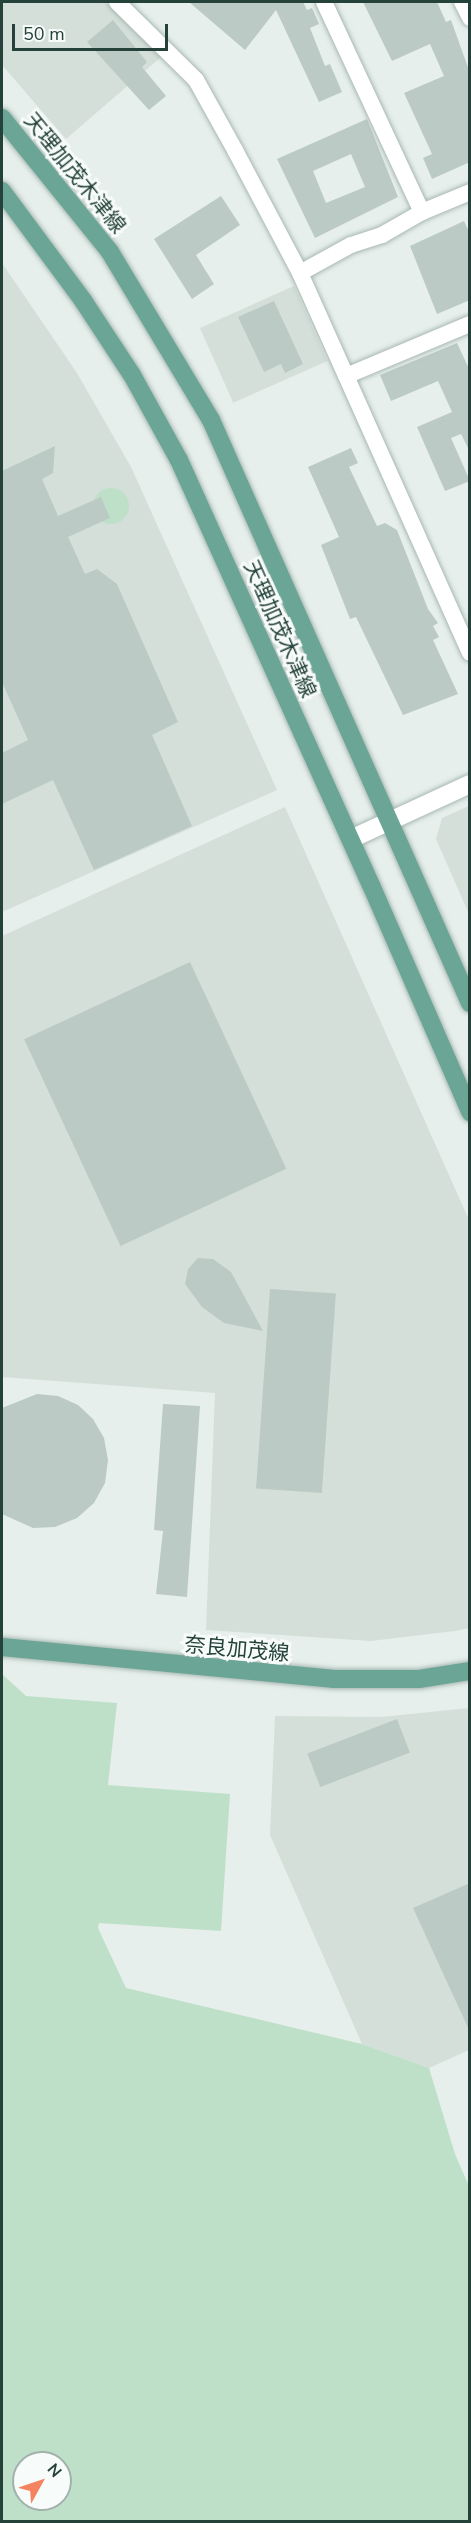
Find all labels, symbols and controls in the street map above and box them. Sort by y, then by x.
scale bar [15,12,171,50]
text: 50 m [23,22,65,46]
street label: 天理加茂木津線 [19,108,131,238]
street label: 天理加茂木津線 [239,557,321,701]
street label: 奈良加茂線 [184,1632,290,1666]
north arrow [12,2451,72,2511]
text: N [42,2459,67,2482]

